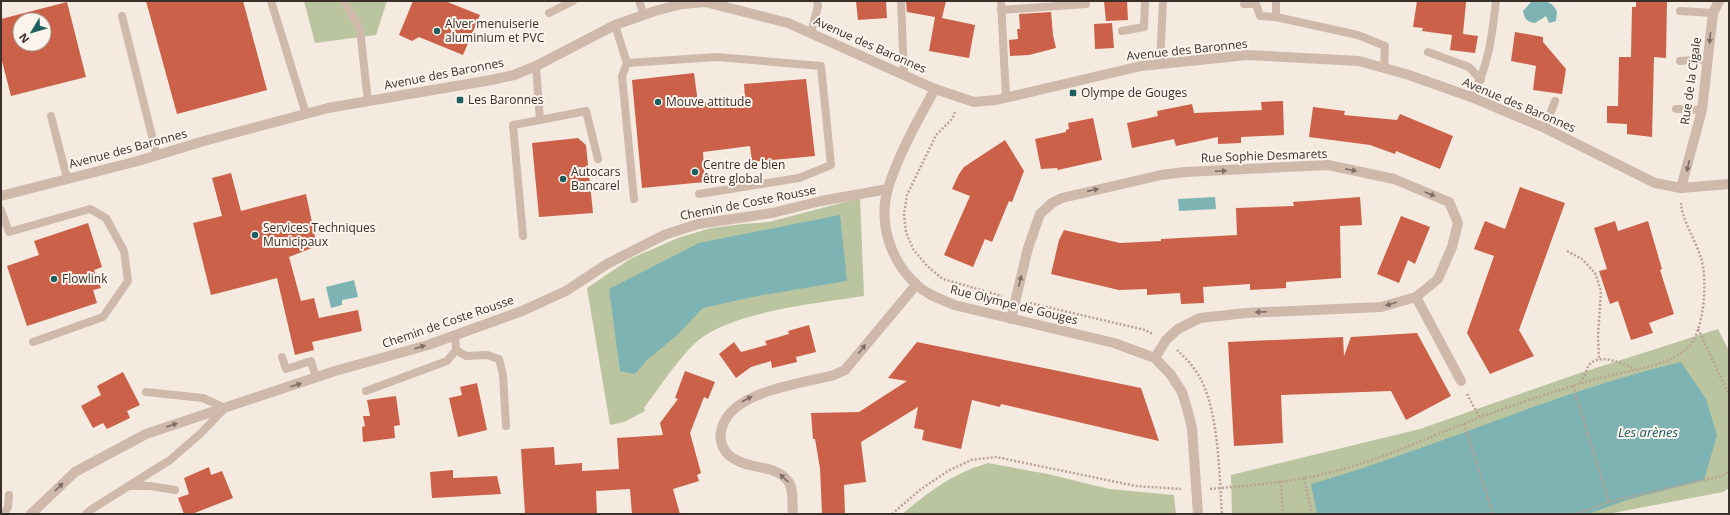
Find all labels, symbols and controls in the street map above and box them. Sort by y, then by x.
north arrow [12,12,52,52]
street label: Avenue des Baronnes [811,12,929,77]
place label: Alver menuiserie aluminium et PVC [445,15,545,46]
marker: Alver menuiserie aluminium et PVC [432,26,442,36]
text: N [15,30,32,47]
one-way arrow [1707,32,1713,44]
street label: Avenue des Baronnes [1126,35,1249,64]
street label: Rue de la Cigale [1676,36,1705,126]
street label: Avenue des Baronnes [383,54,505,93]
street label: Avenue des Baronnes [1460,73,1579,136]
place label: Olympe de Gouges [1081,84,1187,101]
marker: Olympe de Gouges [1068,88,1078,98]
place label: Les Baronnes [468,91,544,108]
place label: Mouve attitude [666,93,751,110]
marker: Les Baronnes [455,95,465,105]
marker: Mouve attitude [653,97,663,107]
street label: Avenue des Baronnes [67,125,189,172]
street label: Rue Sophie Desmarets [1200,145,1328,166]
place label: Centre de bien être global [703,156,785,187]
one-way arrow [1685,160,1691,173]
place label: Autocars Bancarel [571,163,621,194]
marker: Centre de bien être global [690,167,700,177]
one-way arrow [1215,167,1227,174]
one-way arrow [1345,167,1357,173]
marker: Autocars Bancarel [558,174,568,184]
street label: Chemin de Coste Rousse [678,181,818,224]
one-way arrow [1087,187,1099,193]
one-way arrow [1425,191,1436,197]
place label: Services Techniques Municipaux [263,219,376,250]
marker: Services Techniques Municipaux [250,230,260,240]
place label: Flowlink [62,270,108,287]
marker: Flowlink [49,274,59,284]
one-way arrow [1018,275,1024,287]
street label: Rue Olympe de Gouges [949,280,1080,329]
street label: Chemin de Coste Rousse [380,291,516,352]
one-way arrow [1384,302,1397,308]
one-way arrow [1255,309,1267,316]
one-way arrow [858,343,866,354]
one-way arrow [414,344,426,350]
one-way arrow [290,381,302,387]
one-way arrow [741,396,753,403]
one-way arrow [167,422,179,428]
water label: Les arènes [1618,423,1678,441]
one-way arrow [779,473,789,483]
one-way arrow [54,482,64,492]

